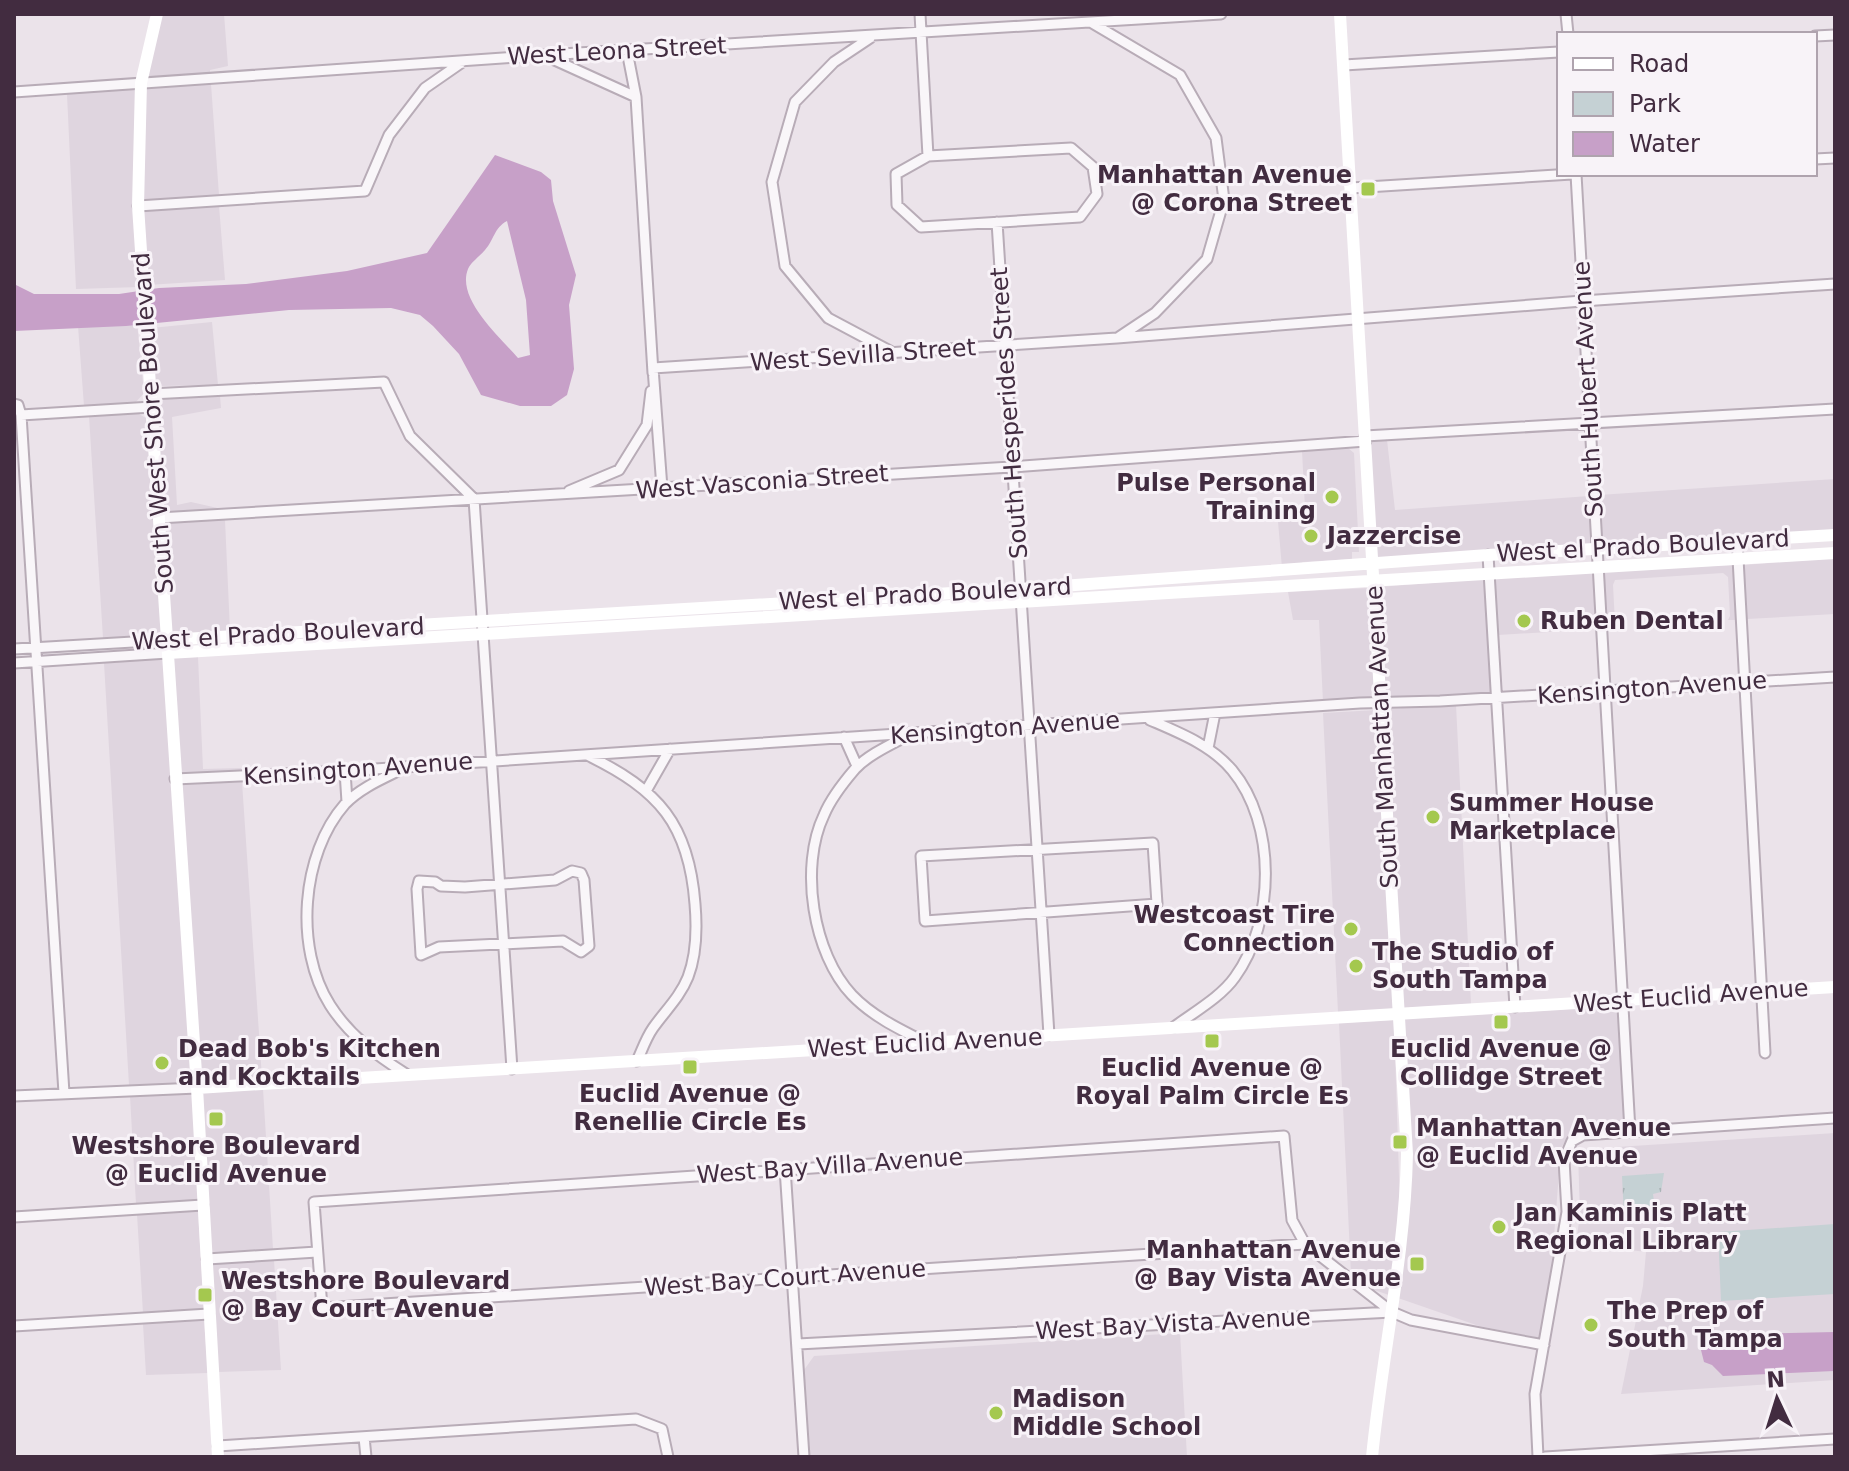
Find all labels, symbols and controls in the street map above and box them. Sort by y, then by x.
street label: West Leona Street [507,31,727,71]
legend [1557,32,1817,176]
text: Road [1629,50,1689,78]
text: Park [1629,90,1681,118]
text: Water [1629,130,1700,158]
place label: Manhattan Avenue @ Corona Street [1097,161,1352,217]
marker: Manhattan Avenue @ Corona Street [1359,180,1377,198]
street label: South West Shore Boulevard [127,251,179,595]
street label: South Hubert Avenue [1567,260,1609,518]
street label: South Hesperides Street [985,266,1033,560]
street label: West Sevilla Street [749,333,977,377]
street label: West Vasconia Street [635,459,889,505]
place label: Pulse Personal Training [1116,469,1316,525]
marker: Pulse Personal Training [1323,488,1341,506]
place label: Jazzercise [1325,522,1461,550]
street label: West el Prado Boulevard [1496,524,1790,568]
marker: Jazzercise [1302,527,1320,545]
street label: West el Prado Boulevard [778,572,1072,616]
street label: South Manhattan Avenue [1360,585,1404,889]
place label: Ruben Dental [1540,607,1724,635]
street label: West el Prado Boulevard [131,612,425,656]
marker: Ruben Dental [1515,612,1533,630]
street label: Kensington Avenue [1536,666,1768,710]
street label: Kensington Avenue [889,706,1121,750]
street label: Kensington Avenue [242,747,474,791]
place label: Summer House Marketplace [1449,789,1654,845]
marker: Summer House Marketplace [1424,808,1442,826]
place label: Westcoast Tire Connection [1134,901,1335,957]
marker: Westcoast Tire Connection [1342,920,1360,938]
place label: The Studio of South Tampa [1372,938,1554,994]
marker: The Studio of South Tampa [1347,957,1365,975]
street label: West Euclid Avenue [1573,974,1809,1018]
marker: Euclid Avenue @ Collidge Street [1492,1013,1510,1031]
street label: West Euclid Avenue [807,1023,1043,1063]
marker: Euclid Avenue @ Royal Palm Circle Es [1203,1032,1221,1050]
place label: Dead Bob's Kitchen and Kocktails [178,1035,441,1091]
place label: Euclid Avenue @ Collidge Street [1390,1035,1612,1091]
marker: Dead Bob's Kitchen and Kocktails [153,1054,171,1072]
place label: Euclid Avenue @ Royal Palm Circle Es [1075,1054,1349,1110]
marker: Euclid Avenue @ Renellie Circle Es [681,1058,699,1076]
place label: Euclid Avenue @ Renellie Circle Es [574,1080,806,1136]
marker: Westshore Boulevard @ Euclid Avenue [207,1110,225,1128]
place label: Manhattan Avenue @ Euclid Avenue [1416,1114,1671,1170]
place label: Westshore Boulevard @ Euclid Avenue [71,1132,361,1188]
marker: Manhattan Avenue @ Euclid Avenue [1391,1133,1409,1151]
street label: West Bay Villa Avenue [696,1143,964,1189]
place label: Jan Kaminis Platt Regional Library [1513,1199,1747,1255]
marker: Jan Kaminis Platt Regional Library [1490,1218,1508,1236]
place label: Manhattan Avenue @ Bay Vista Avenue [1134,1236,1401,1292]
street label: West Bay Court Avenue [643,1254,927,1302]
marker: Manhattan Avenue @ Bay Vista Avenue [1408,1255,1426,1273]
place label: Westshore Boulevard @ Bay Court Avenue [221,1267,510,1323]
marker: Westshore Boulevard @ Bay Court Avenue [196,1286,214,1304]
place label: The Prep of South Tampa [1607,1297,1783,1353]
street label: West Bay Vista Avenue [1035,1303,1311,1345]
marker: The Prep of South Tampa [1582,1316,1600,1334]
north arrow [1737,1359,1817,1439]
text: N [1766,1366,1786,1393]
place label: Madison Middle School [1012,1385,1201,1441]
marker: Madison Middle School [987,1404,1005,1422]

